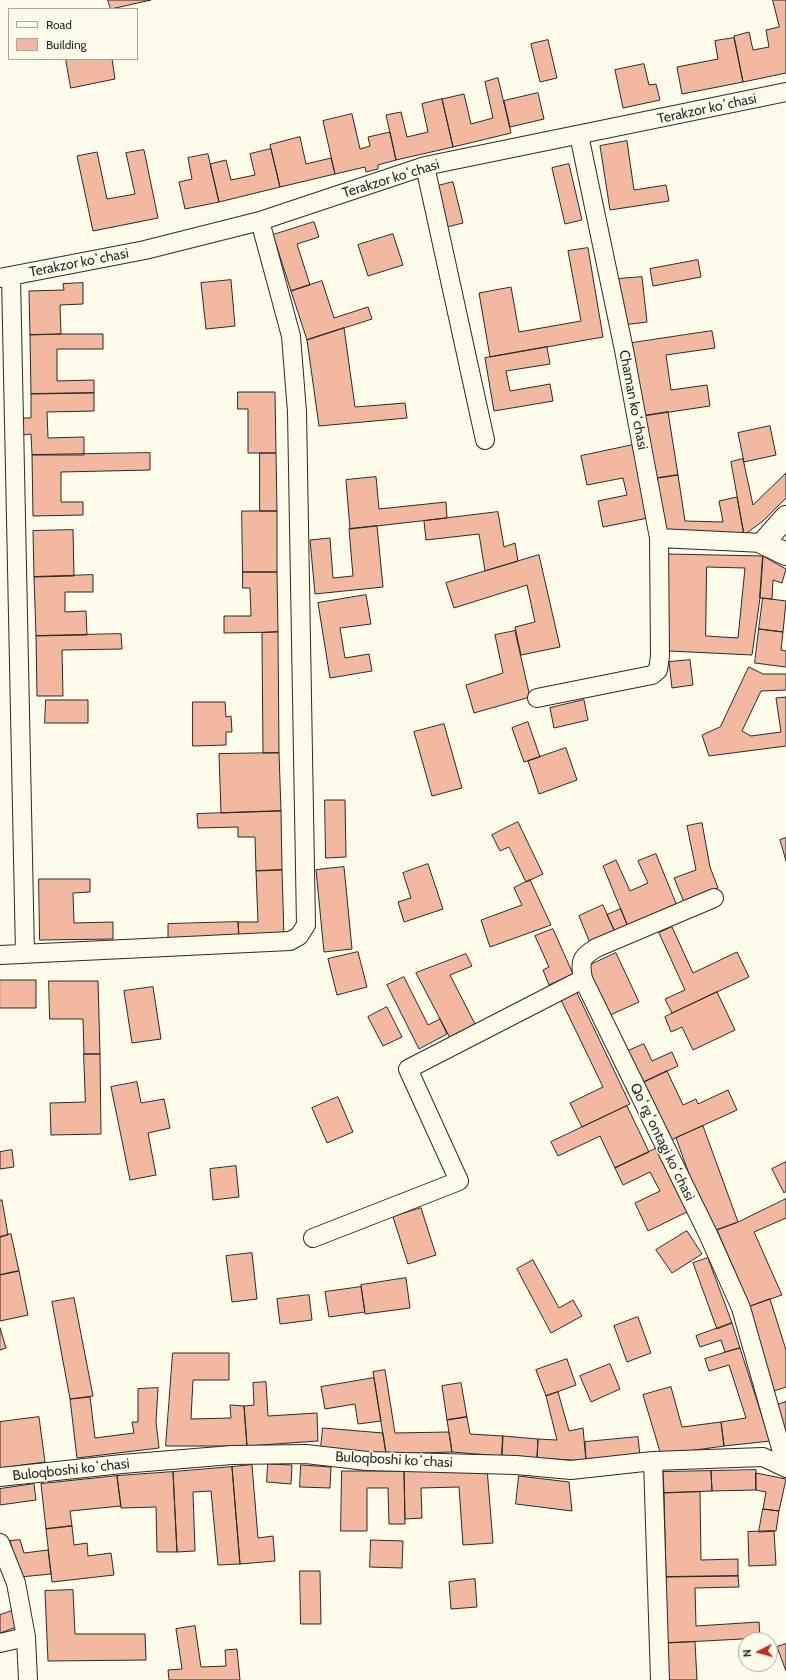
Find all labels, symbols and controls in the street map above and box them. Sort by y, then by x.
legend [8,8,138,60]
text: Road [46,17,72,32]
text: Building [46,37,87,52]
street label: Terakzor koʻchasi [656,90,758,128]
street label: Terakzor koʻchasi [340,156,442,202]
street label: Terakzor koʻchasi [28,245,130,281]
street label: Chaman koʻchasi [615,349,651,451]
street label: Qoʻrgʻontagi koʻchasi [626,1080,698,1204]
street label: Buloqboshi koʻchasi [335,1449,453,1471]
street label: Buloqboshi koʻchasi [12,1455,130,1485]
north arrow [738,1632,778,1672]
text: N [740,1649,754,1658]

